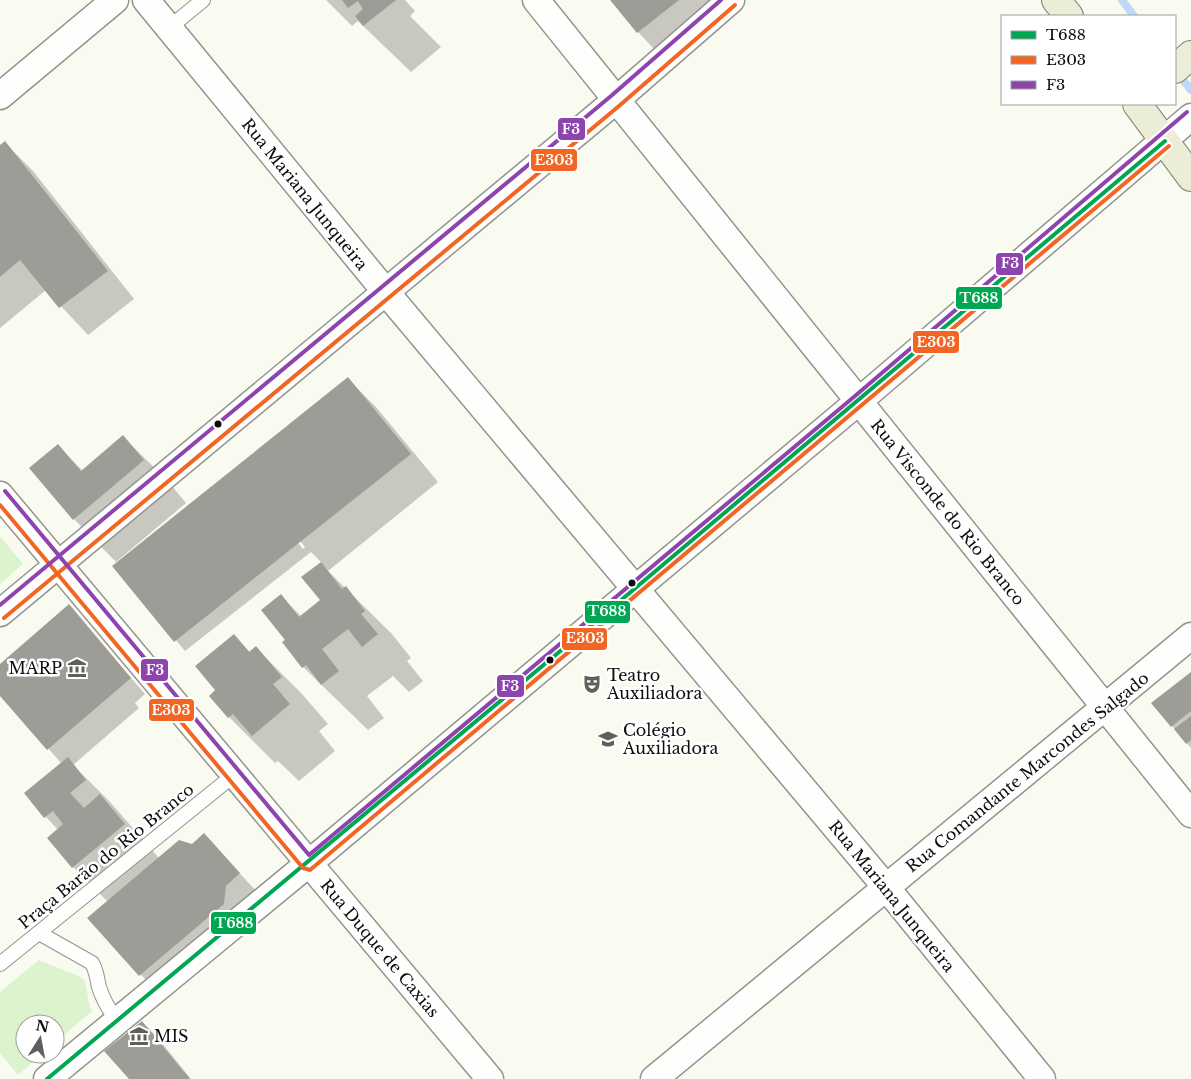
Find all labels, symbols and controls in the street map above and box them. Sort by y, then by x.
legend [1001,15,1176,105]
text: T688 [1046,25,1086,44]
text: E303 [1046,50,1086,69]
text: F3 [1046,75,1065,94]
street label: Rua Mariana Junqueira [238,114,372,274]
line badge: F3 [557,117,586,141]
text: F3 [562,120,580,138]
line badge: E303 [530,148,578,172]
text: E303 [534,151,574,169]
line badge: F3 [995,252,1024,276]
text: F3 [1001,254,1019,272]
line badge: T688 [955,286,1003,310]
text: T688 [960,289,999,307]
line badge: E303 [912,330,960,354]
text: E303 [916,333,956,351]
street label: Rua Visconde do Rio Branco [867,415,1029,609]
unlabelled marker [213,419,223,429]
unlabelled marker [627,578,637,588]
line badge: T688 [584,600,631,624]
text: T688 [588,602,627,620]
line badge: E303 [561,627,608,651]
text: E303 [565,629,605,647]
unlabelled marker [545,655,555,665]
museum icon: MARP [66,657,88,679]
place label: MARP [9,658,62,678]
line badge: F3 [140,658,169,682]
text: F3 [146,661,164,679]
place label: Teatro Auxiliadora [606,665,702,703]
street label: Rua Comandante Marcondes Salgado [901,668,1153,876]
theatre icon: Teatro Auxiliadora [581,673,603,695]
line badge: F3 [496,674,525,698]
text: F3 [501,677,519,695]
line badge: E303 [148,698,195,722]
text: E303 [151,701,191,719]
place label: Colégio Auxiliadora [622,720,718,758]
school or university icon: Colégio Auxiliadora [597,728,619,750]
street label: Praça Barão do Rio Branco [14,779,198,933]
street label: Rua Mariana Junqueira [825,816,959,976]
street label: Rua Duque de Caxias [316,875,444,1021]
line badge: T688 [210,911,257,935]
text: T688 [215,914,254,932]
north arrow [15,1014,65,1064]
text: N [34,1016,51,1036]
museum icon: MIS [128,1025,150,1047]
place label: MIS [154,1026,188,1046]

